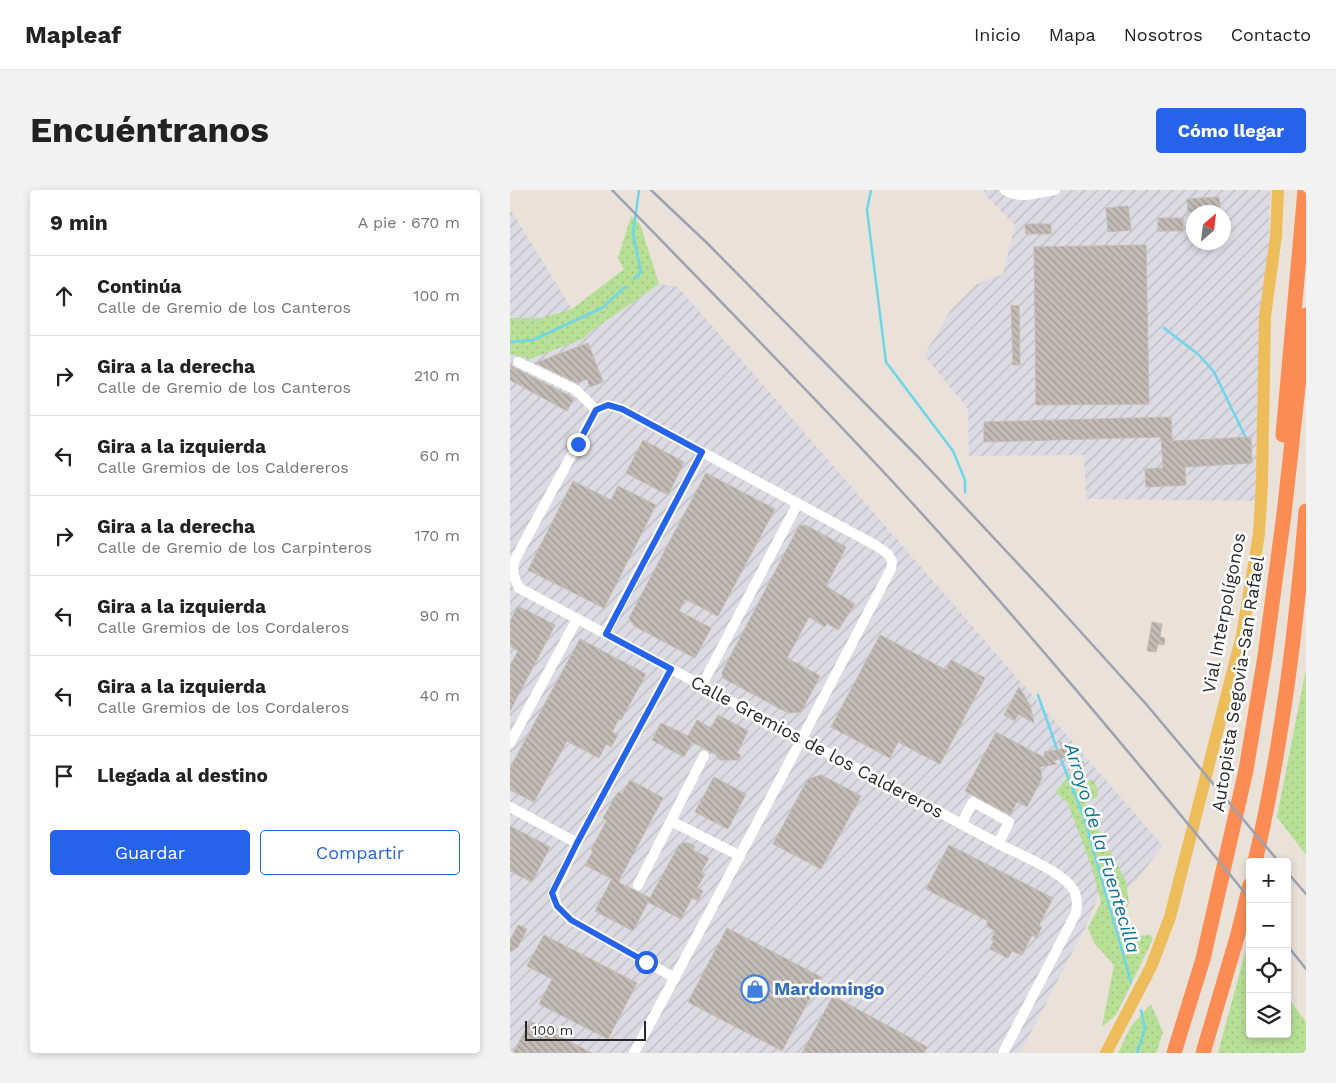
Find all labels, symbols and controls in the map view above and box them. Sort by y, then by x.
text: Mapleaf [25,21,121,49]
text: Inicio [974,24,1021,45]
text: Mapa [1049,24,1096,45]
text: Nosotros [1124,24,1203,45]
text: Contacto [1231,24,1311,45]
button: Cómo llegar [1156,108,1306,153]
text: Encuéntranos [30,109,269,151]
north arrow [1186,205,1231,250]
text: 9 min [50,210,108,235]
text: A pie · 670 m [358,213,460,232]
text: Continúa [97,275,181,298]
icon: ahead [50,282,78,310]
text: 100 m [413,286,460,305]
text: Calle de Gremio de los Canteros [97,298,351,317]
text: Gira a la derecha [97,355,255,378]
icon: right [50,362,78,390]
text: 210 m [414,366,460,385]
text: Calle de Gremio de los Canteros [97,378,351,397]
route end [567,433,590,456]
text: Gira a la izquierda [97,435,266,458]
icon: left [50,442,78,470]
text: 60 m [420,446,460,465]
text: Calle Gremios de los Caldereros [97,458,349,477]
text: Gira a la derecha [97,515,255,538]
icon: right [50,522,78,550]
text: 170 m [414,526,460,545]
street label: Vial Interpolígonos [1198,531,1249,695]
text: Calle de Gremio de los Carpinteros [97,538,372,557]
street label: Autopista Segovia-San Rafael [1207,554,1268,813]
text: Gira a la izquierda [97,595,266,618]
icon: left [50,602,78,630]
text: 90 m [419,606,460,625]
text: Calle Gremios de los Cordaleros [97,618,349,637]
street label: Calle Gremios de los Caldereros [687,671,947,822]
text: Gira a la izquierda [97,675,266,698]
icon: left [50,682,78,710]
text: 40 m [420,686,460,705]
text: Calle Gremios de los Cordaleros [97,698,349,717]
water label: Arroyo de la Fuentecilla [1059,740,1145,956]
icon: arrive [50,762,78,790]
text: Llegada al destino [97,764,268,787]
button: Guardar [50,830,250,875]
button: Compartir [260,830,460,875]
map controls [1246,858,1291,1038]
button: + [1246,858,1291,903]
button: − [1246,903,1291,948]
button: locate [1246,948,1291,993]
route start [635,951,658,974]
shop icon: Mardomingo [740,974,770,1004]
place label: Mardomingo [774,978,885,999]
button: layers [1246,993,1291,1038]
scale bar [525,1018,646,1041]
text: 100 m [532,1022,573,1038]

